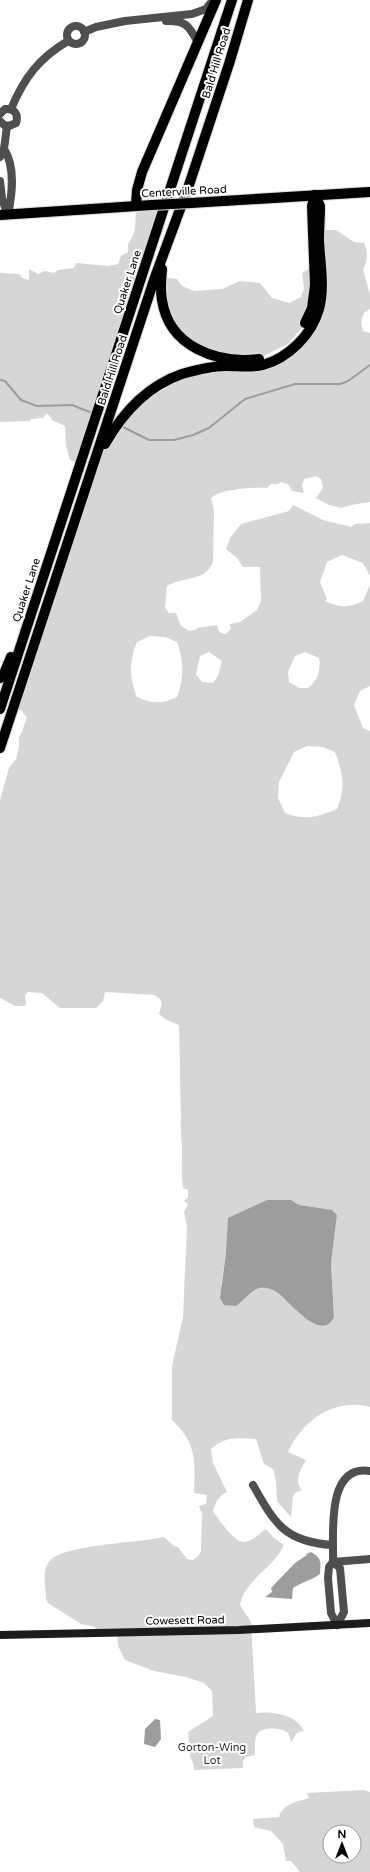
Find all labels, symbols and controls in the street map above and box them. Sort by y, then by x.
street label: Bald Hill Road [200,26,233,100]
street label: Centerville Road [141,183,227,200]
street label: Quaker Lane [111,249,144,316]
street label: Bald Hill Road [95,333,130,407]
street label: Quaker Lane [10,557,43,624]
street label: Cowesett Road [145,1613,225,1628]
park label: Gorton-Wing Lot [178,1741,246,1767]
north arrow [322,1824,362,1864]
text: N [338,1828,346,1841]

